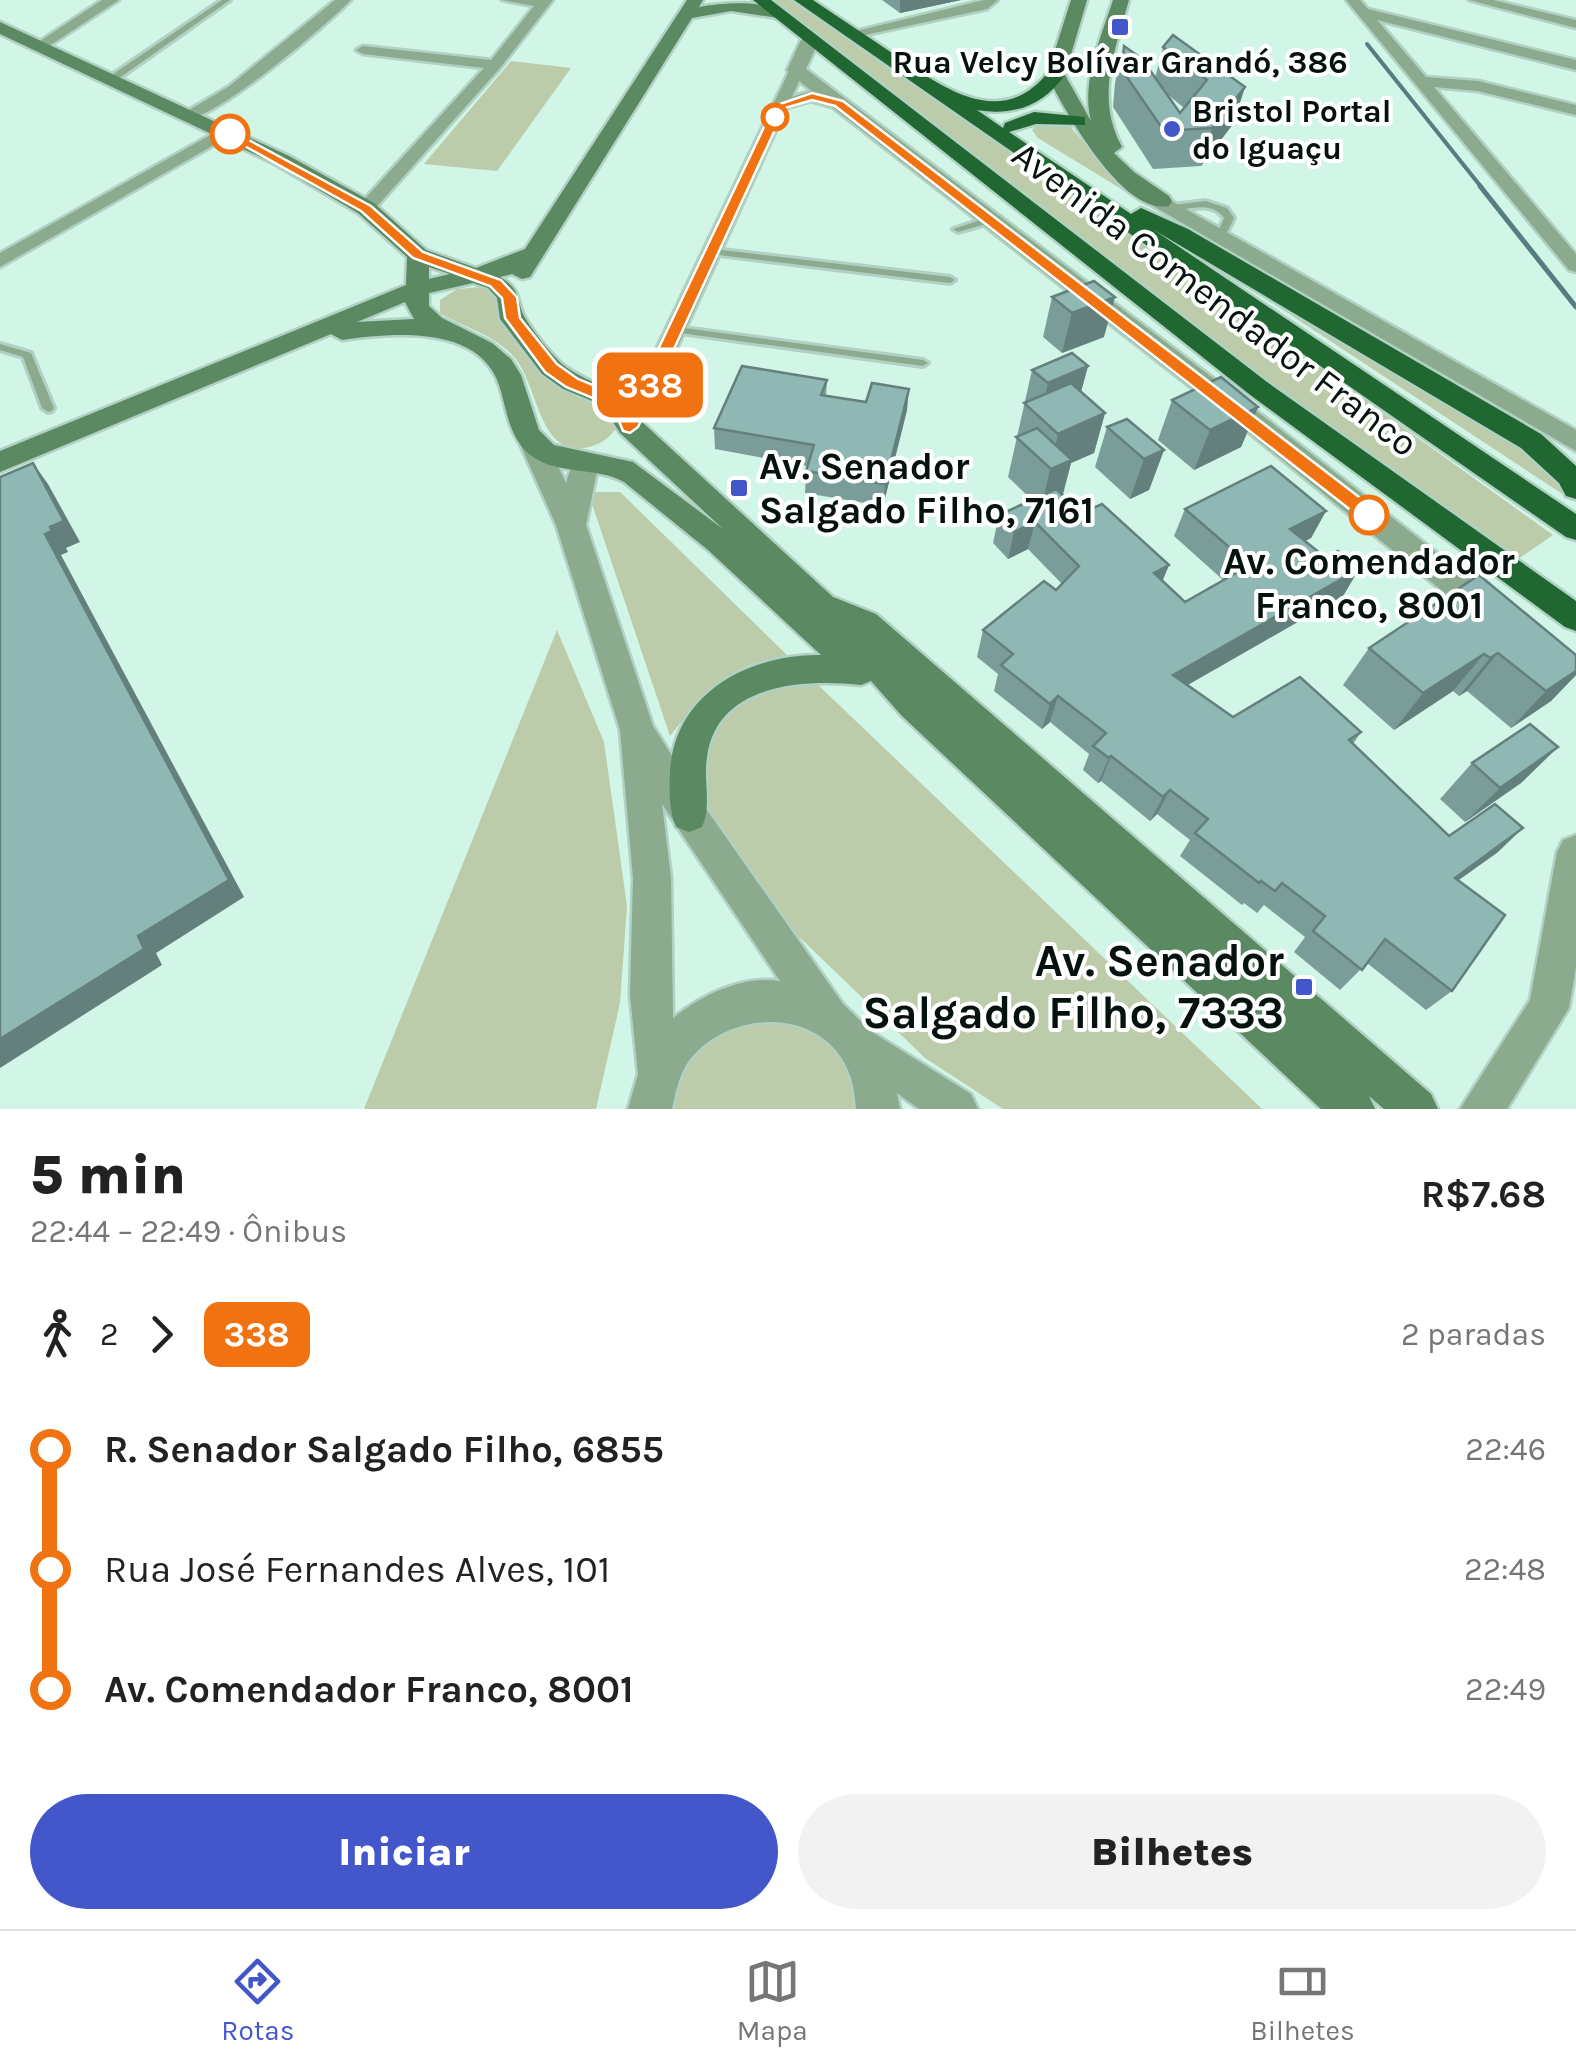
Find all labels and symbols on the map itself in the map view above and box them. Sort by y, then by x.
marker: Rua Velcy Bolívar Grandó, 386 [1109,16,1131,38]
place label: Rua Velcy Bolívar Grandó, 386 [892,44,1348,81]
place label: Bristol Portal do Iguaçu [1192,93,1392,167]
unlabelled marker [762,104,788,130]
unlabelled marker [211,115,249,153]
marker: Bristol Portal do Iguaçu [1161,118,1183,140]
street label: Avenida Comendador Franco [1004,132,1426,466]
line badge: 338 [592,352,708,418]
place label: Av. Senador Salgado Filho, 7161 [759,444,1094,533]
marker: Av. Senador Salgado Filho, 7161 [728,477,750,499]
marker: Av. Comendador Franco, 8001 [1350,496,1388,534]
place label: Av. Comendador Franco, 8001 [1223,539,1515,628]
place label: Av. Senador Salgado Filho, 7333 [863,935,1284,1040]
marker: Av. Senador Salgado Filho, 7333 [1293,976,1315,998]

